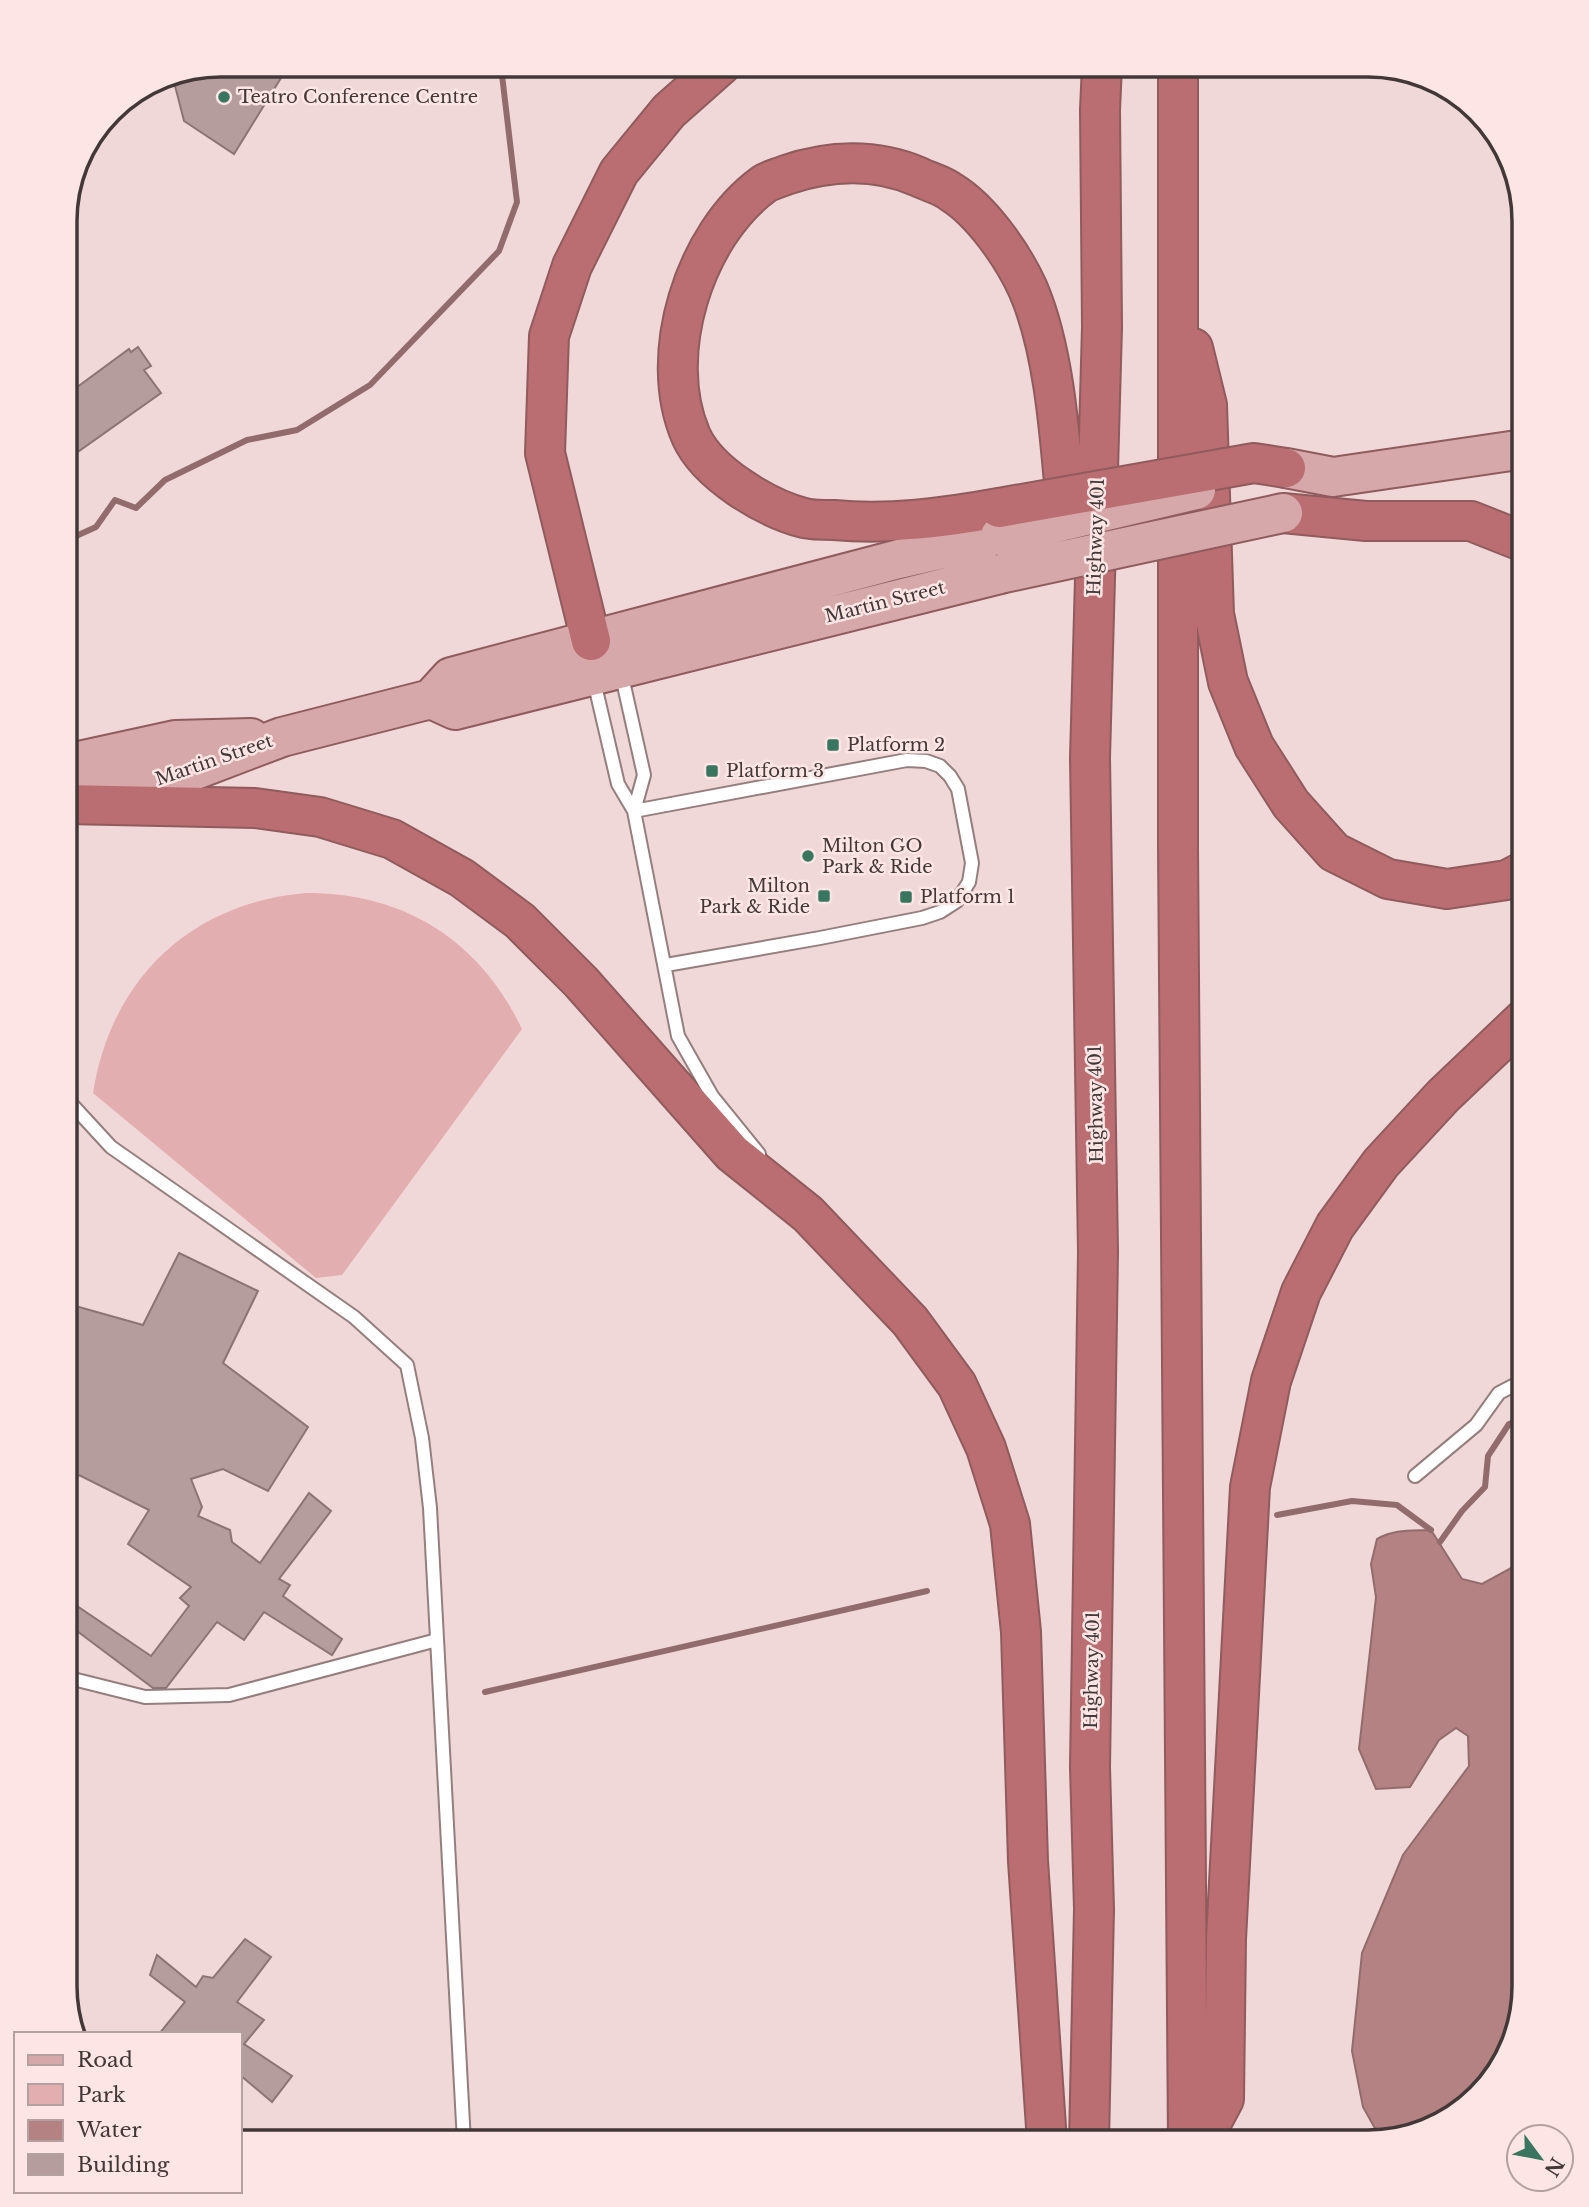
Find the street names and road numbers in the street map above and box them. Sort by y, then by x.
street label: Highway 401 [1083,478,1109,596]
street label: Martin Street [823,576,947,628]
street label: Martin Street [152,730,276,790]
street label: Highway 401 [1084,1045,1108,1163]
street label: Highway 401 [1080,1611,1104,1729]

